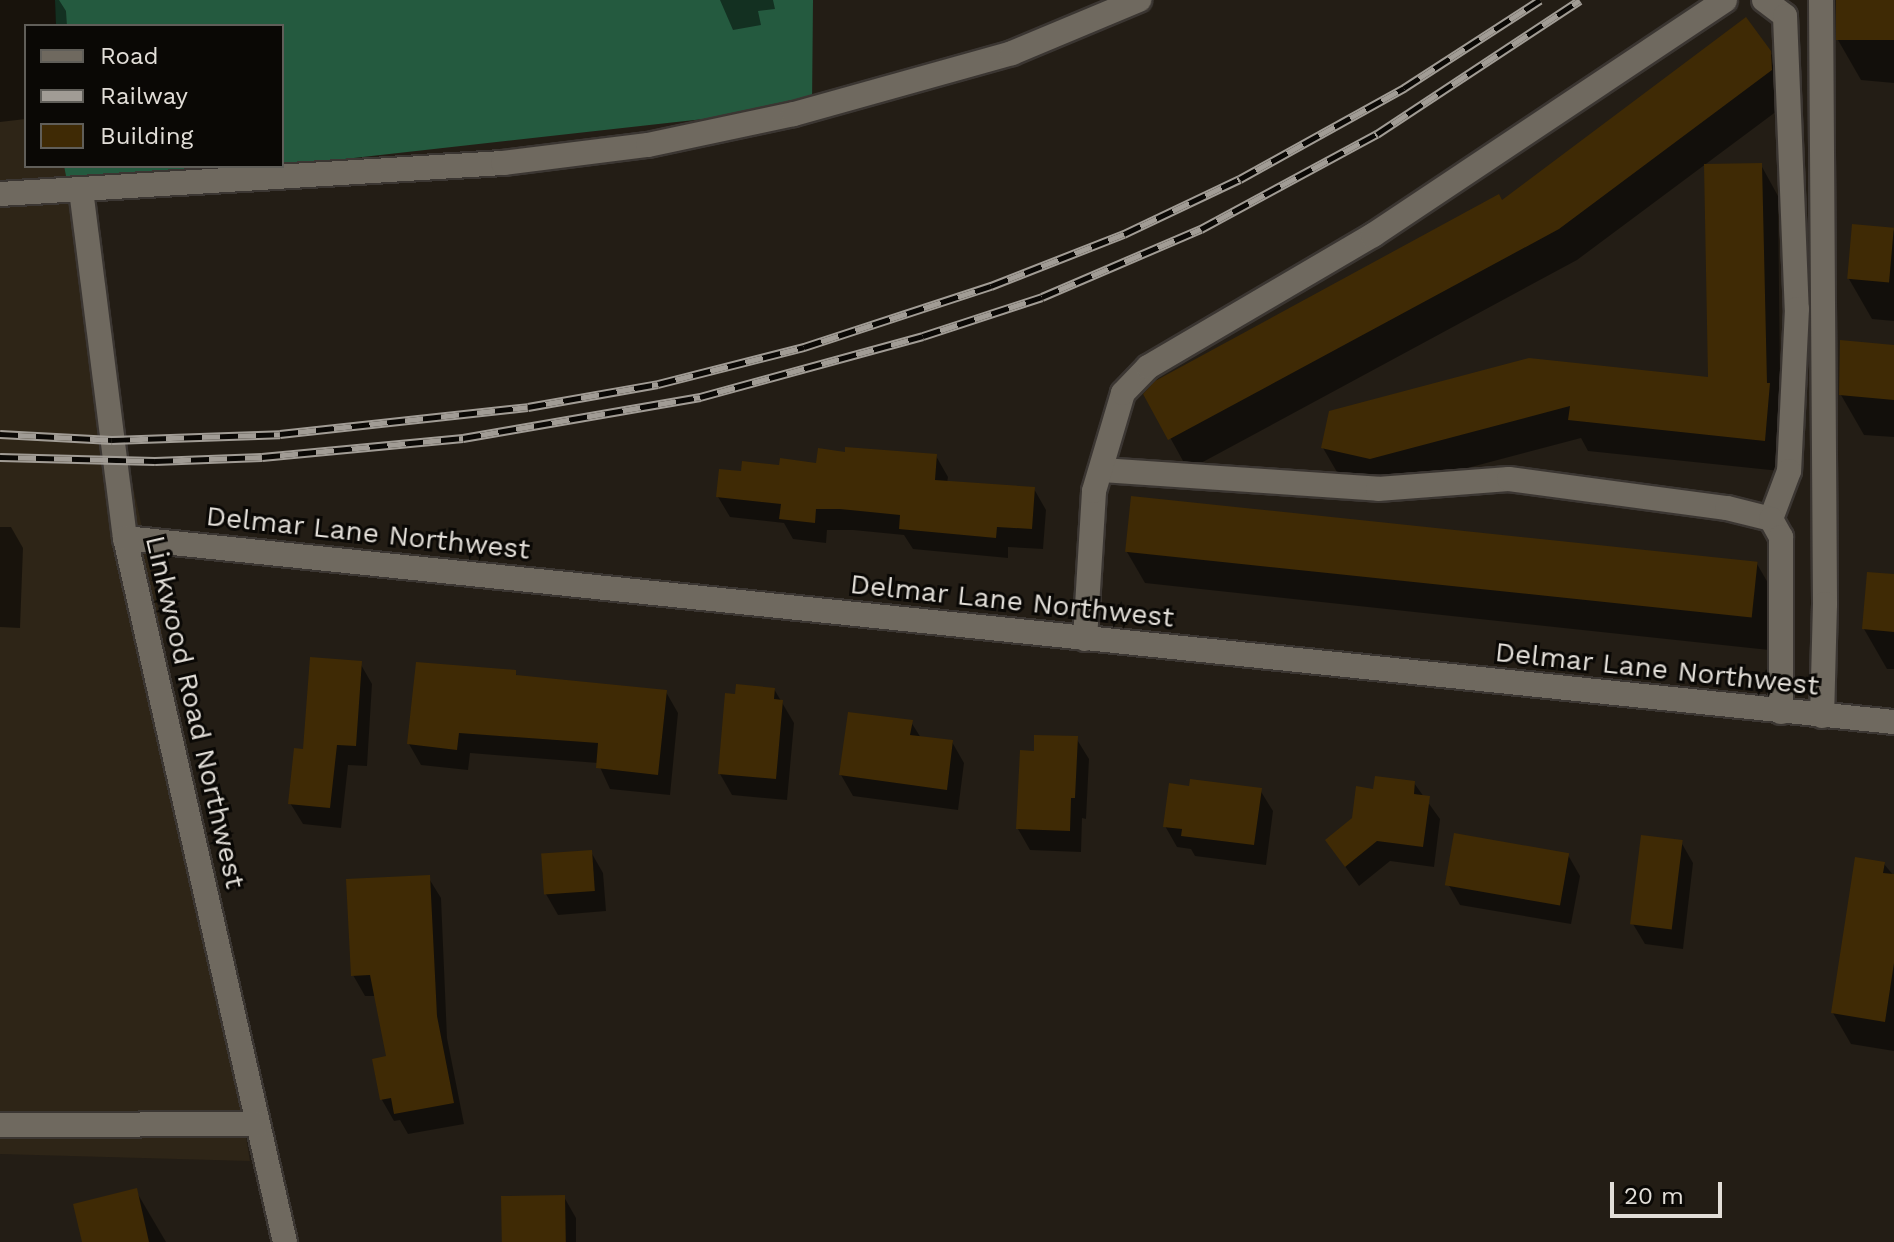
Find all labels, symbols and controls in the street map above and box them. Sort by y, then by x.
legend [24,24,284,168]
text: Road [100,42,159,70]
text: Railway [100,82,188,110]
text: Building [100,122,193,150]
street label: Delmar Lane Northwest [204,499,532,567]
street label: Linkwood Road Northwest [138,532,252,892]
street label: Delmar Lane Northwest [848,567,1176,635]
street label: Delmar Lane Northwest [1493,635,1821,703]
scale bar [1614,1166,1726,1216]
text: 20 m [1624,1182,1684,1210]

